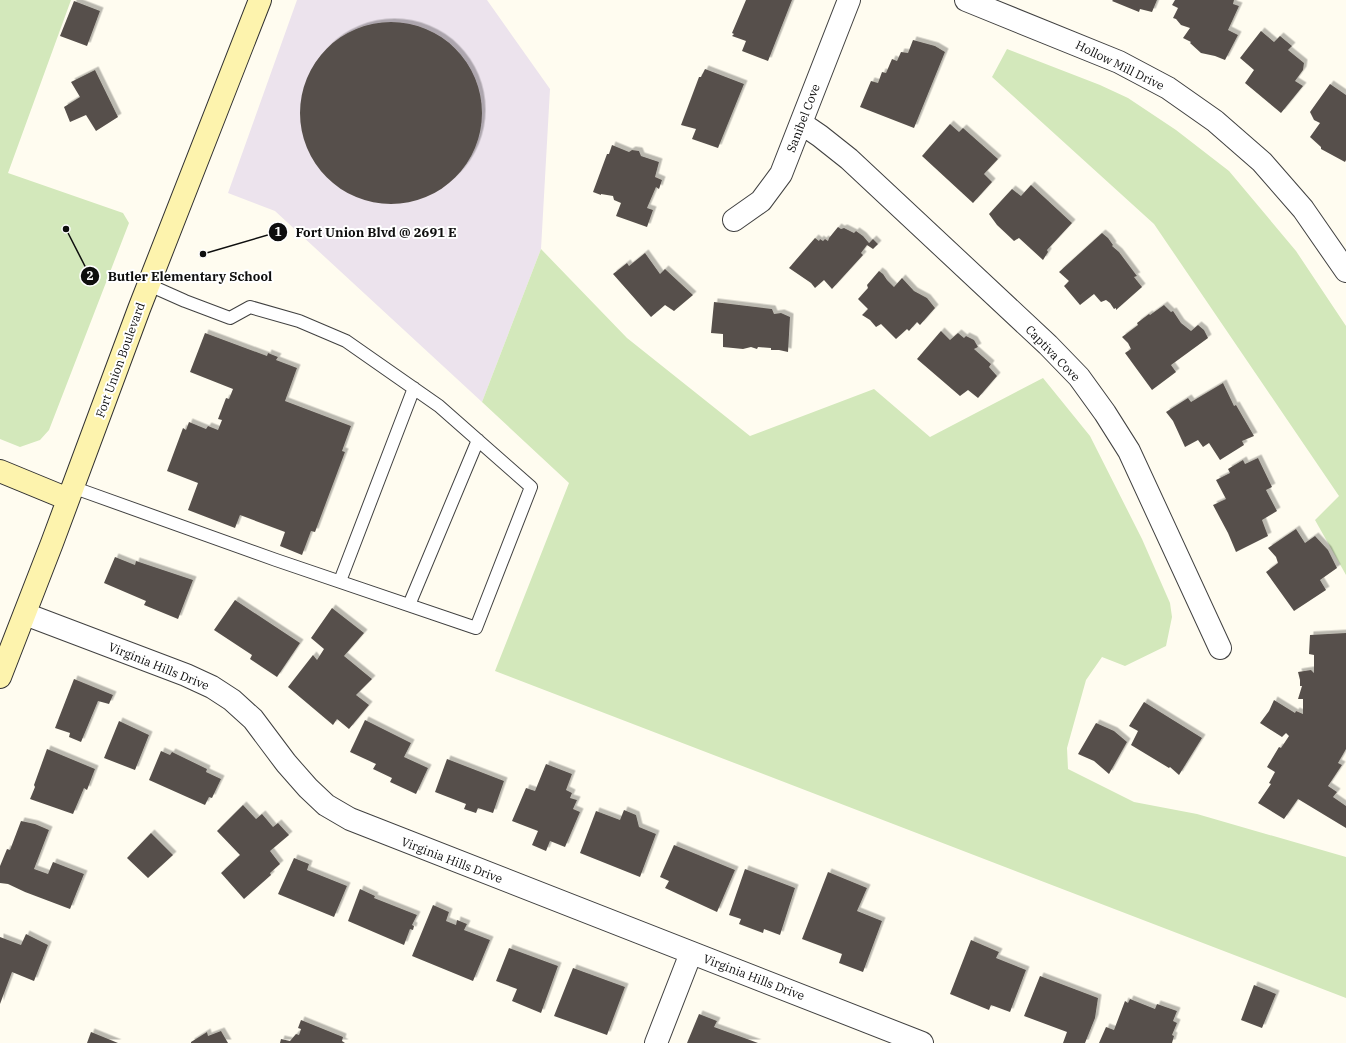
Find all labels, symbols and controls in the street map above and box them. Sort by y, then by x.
street label: Hollow Mill Drive [1073,37,1167,93]
street label: Sanibel Cove [783,82,823,154]
callout: Fort Union Blvd @ 2691 E [268,220,465,245]
text: 1 [274,224,282,239]
text: Fort Union Blvd @ 2691 E [295,224,457,241]
callout: Butler Elementary School [80,263,280,288]
text: 2 [86,268,94,283]
text: Butler Elementary School [108,268,272,285]
street label: Fort Union Boulevard [92,300,148,420]
street label: Captiva Cove [1023,322,1083,384]
street label: Virginia Hills Drive [106,639,212,693]
street label: Virginia Hills Drive [399,834,505,886]
street label: Virginia Hills Drive [701,951,807,1003]

